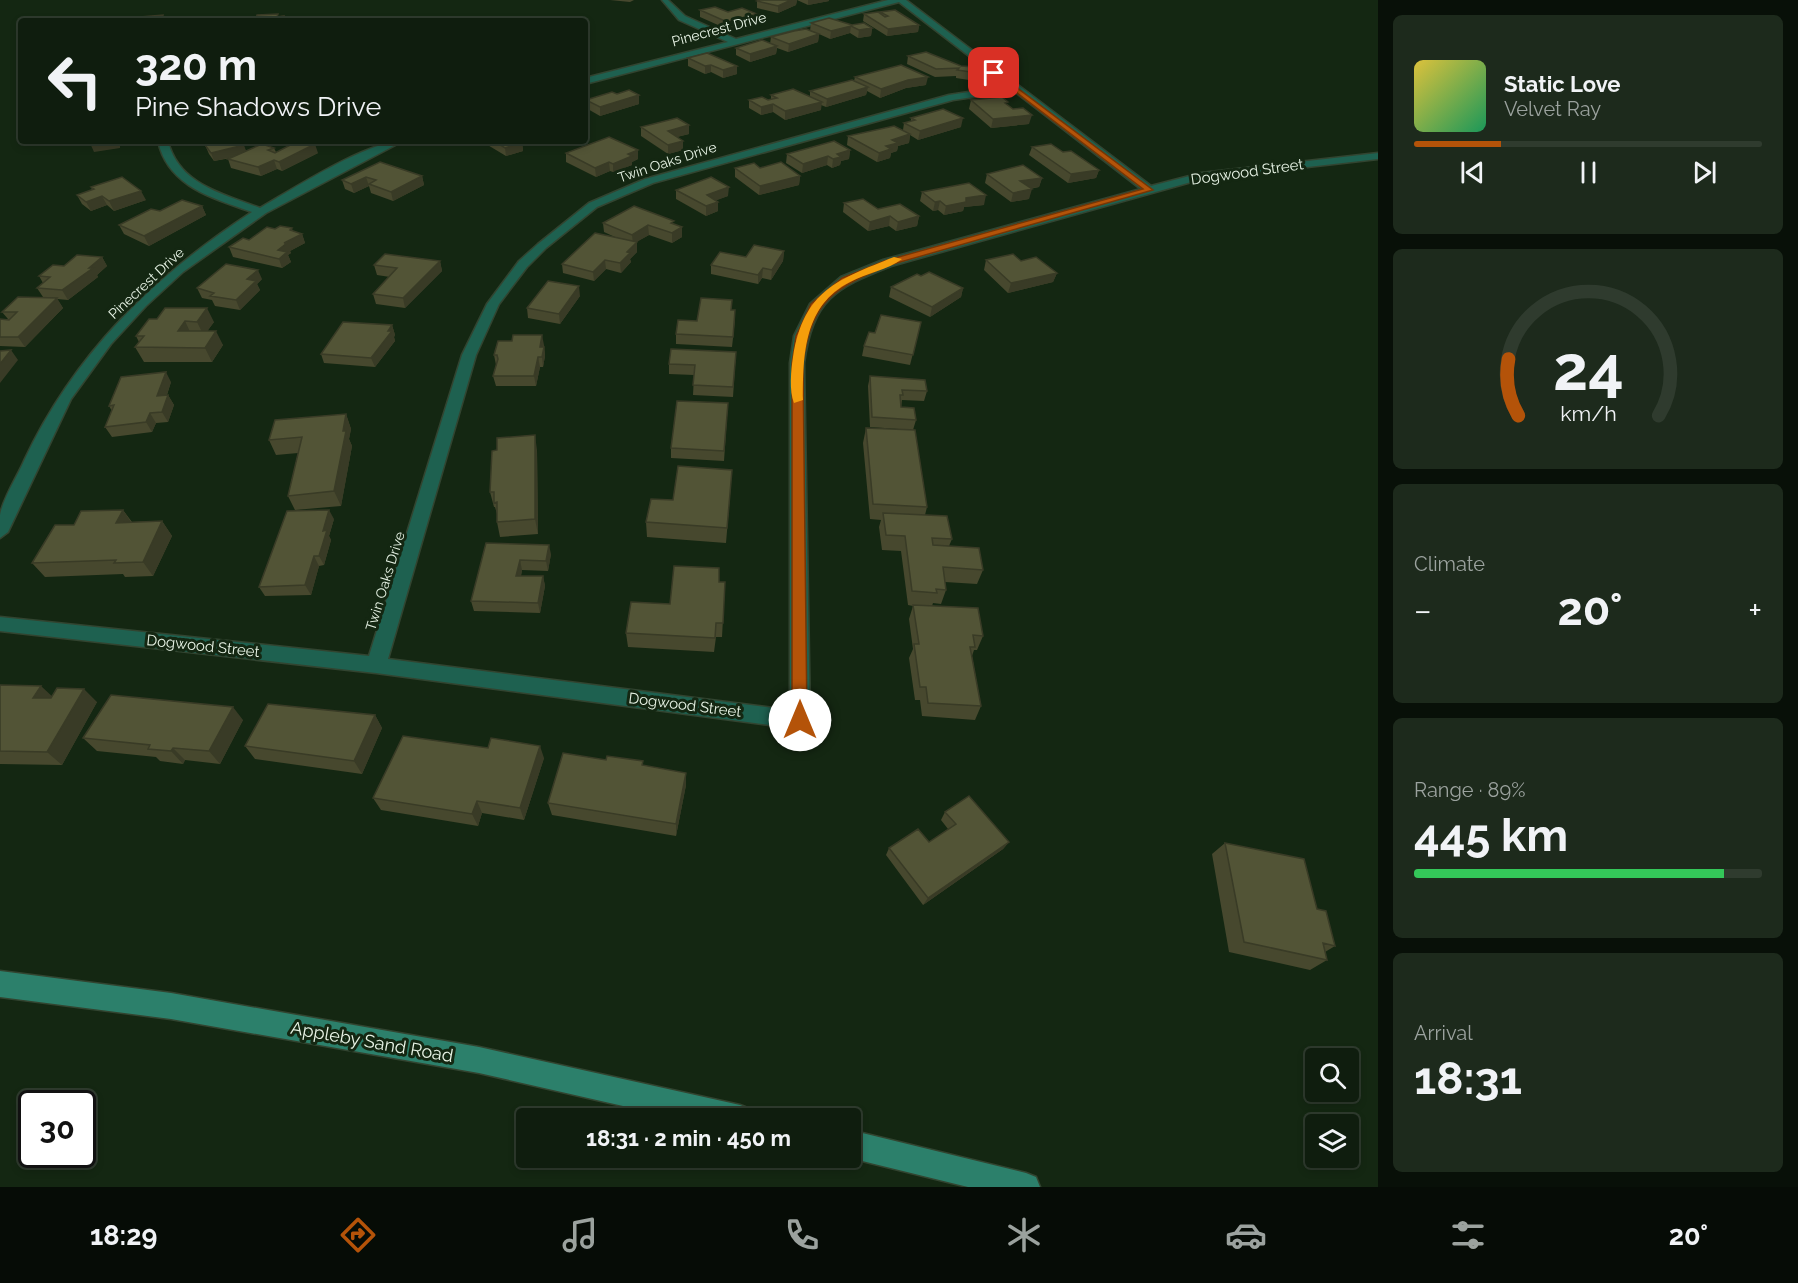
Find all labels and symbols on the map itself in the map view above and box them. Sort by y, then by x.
street label: Pinecrest Drive [670,9,768,49]
pin [968,47,1019,98]
street label: Twin Oaks Drive [616,139,718,185]
street label: Dogwood Street [1190,155,1304,189]
street label: Pinecrest Drive [105,244,187,322]
street label: Twin Oaks Drive [362,529,408,633]
street label: Dogwood Street [146,631,260,661]
position arrow [768,688,832,752]
street label: Dogwood Street [628,689,742,721]
street label: Appleby Sand Road [289,1017,455,1066]
speed limit sign: 30 [18,1090,96,1168]

